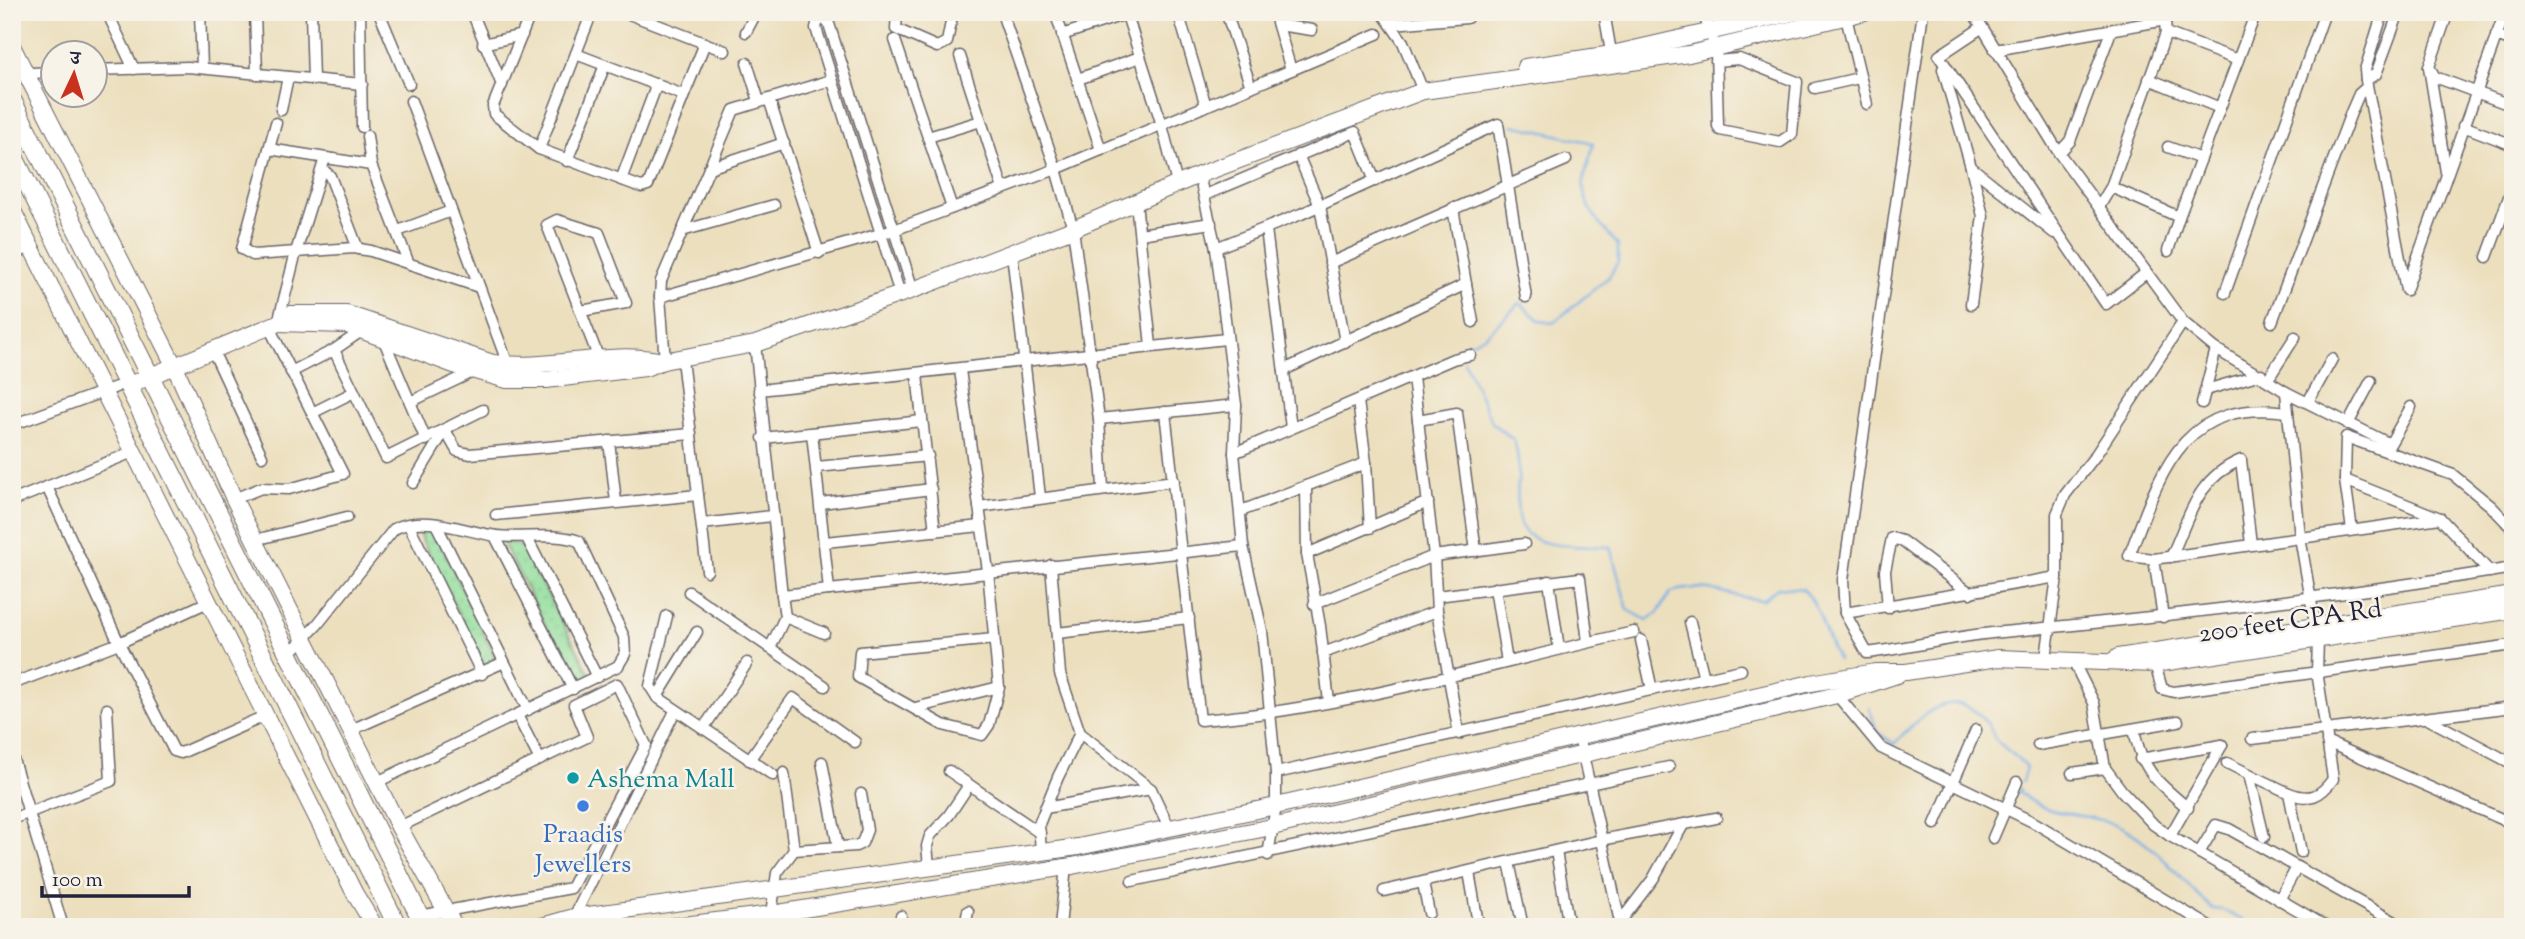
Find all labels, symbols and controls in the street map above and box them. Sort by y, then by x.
north arrow [38,38,108,108]
text: उ [67,46,82,73]
street label: 200 feet CPA Rd [2196,591,2385,654]
place label: Ashema Mall [587,762,735,799]
marker: Ashema Mall [565,770,581,786]
marker: Praadis Jewellers [575,798,591,814]
place label: Praadis Jewellers [533,817,631,884]
scale bar [42,855,189,899]
text: 100 m [52,866,103,896]

